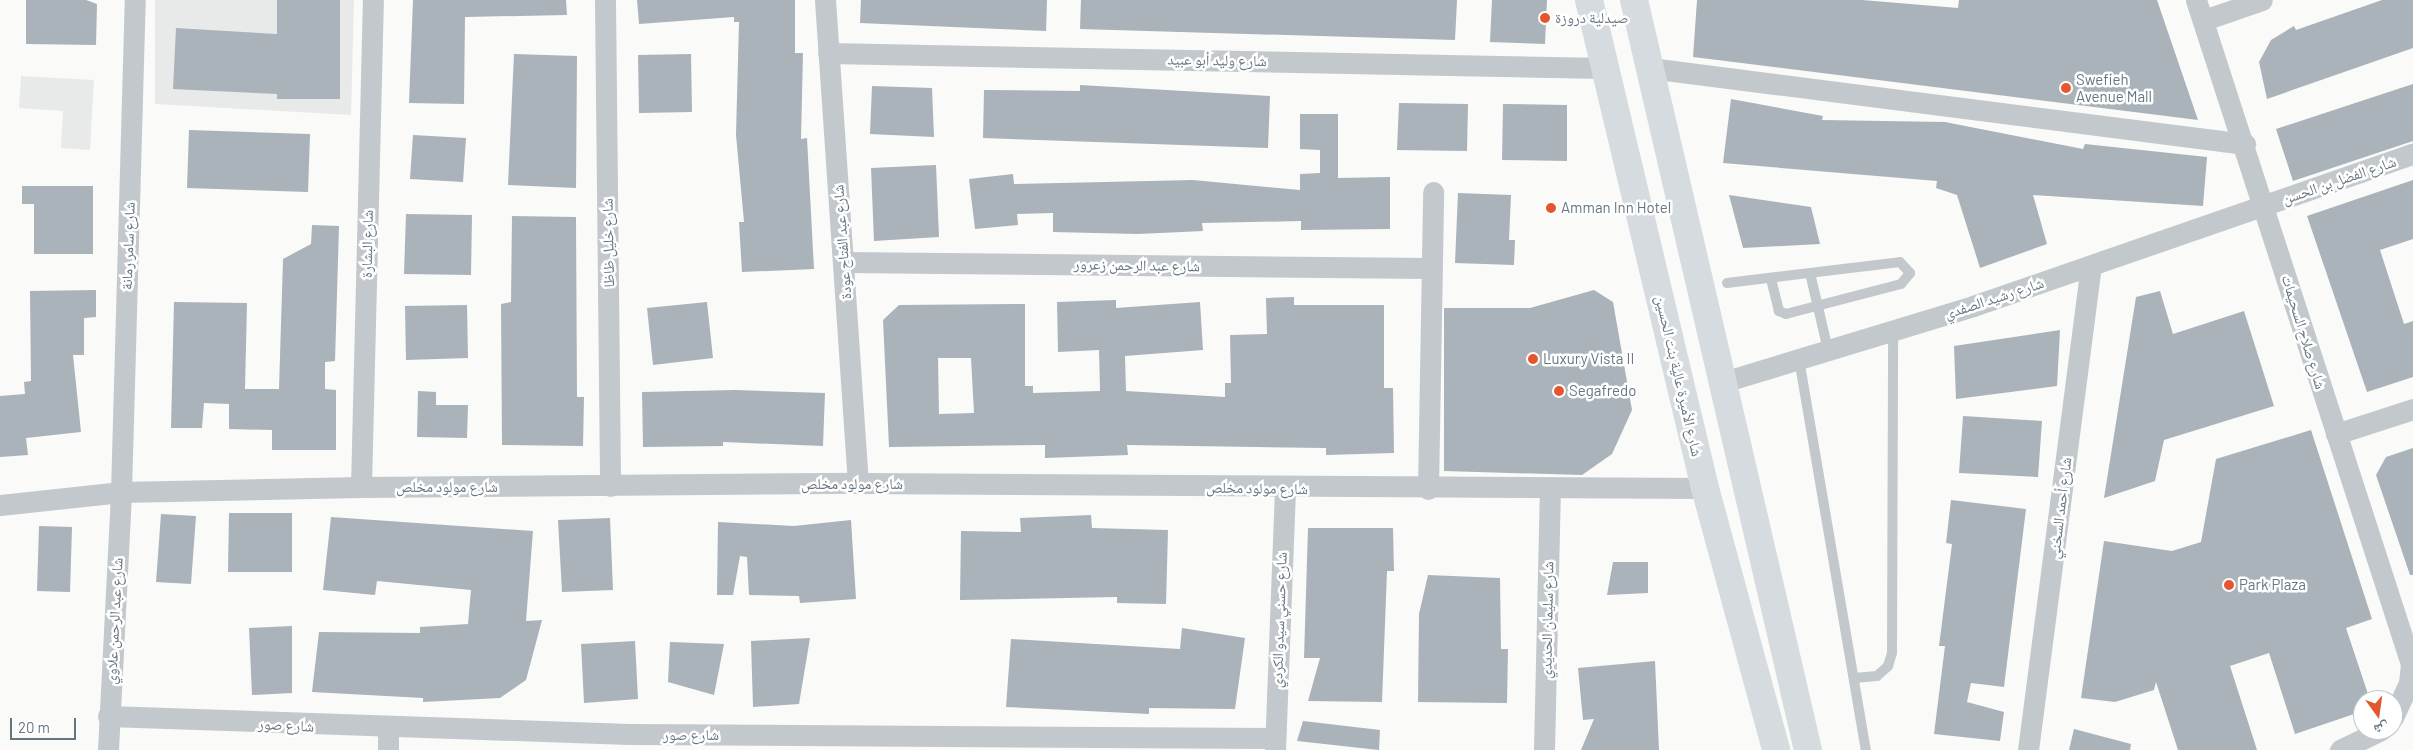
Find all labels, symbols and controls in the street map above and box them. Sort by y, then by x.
place label: صيدلية دروزة [1555,9,1629,27]
marker: صيدلية دروزة [1539,12,1551,24]
street label: شارع وليد أبو عبيد [1167,50,1267,70]
place label: Swefieh Avenue Mall [2076,70,2152,105]
marker: Swefieh Avenue Mall [2060,82,2072,94]
street label: شارع الفضل بن الحسن [2280,152,2398,208]
street label: شارع عبد الفتاح عودة [829,184,855,300]
street label: شارع خليل ظاظا [598,198,618,288]
place label: Amman Inn Hotel [1561,199,1671,217]
street label: شارع سامر رمانة [117,202,139,290]
marker: Amman Inn Hotel [1545,202,1557,214]
street label: شارع البشارة [357,210,377,278]
street label: شارع عبد الرحمن زعرور [1074,255,1200,275]
street label: شارع رشيد الصفدي [1942,273,2046,323]
street label: شارع صلاح السحيمات [2278,273,2330,391]
street label: شارع الأميرة عالية بنت الحسين [1652,294,1706,458]
place label: Luxury Vista II [1543,350,1634,368]
marker: Luxury Vista II [1527,353,1539,365]
place label: Segafredo [1569,382,1636,400]
marker: Segafredo [1553,385,1565,397]
street label: شارع أحمد السخني [2045,456,2075,560]
street label: شارع مولود مخلص [801,475,903,493]
street label: شارع مولود مخلص [396,478,498,496]
street label: شارع مولود مخلص [1206,478,1308,498]
street label: شارع حسني سيدو الكردي [1268,552,1290,688]
street label: شارع عبد الرحمن علاوي [102,557,126,685]
street label: شارع سليمان الحديدي [1537,561,1557,679]
place label: Park Plaza [2239,576,2306,594]
marker: Park Plaza [2223,579,2235,591]
north arrow [2353,690,2403,740]
scale bar [12,708,79,740]
street label: شارع صور [258,715,314,735]
text: 20 m [18,718,50,736]
text: ش [2372,719,2391,739]
street label: شارع صور [663,726,719,744]

